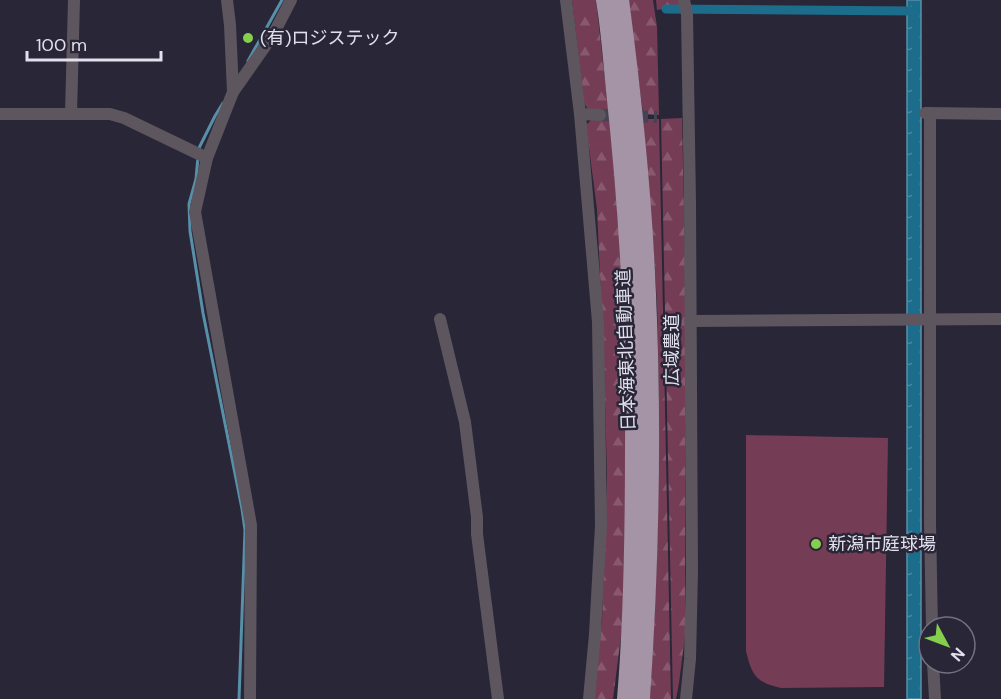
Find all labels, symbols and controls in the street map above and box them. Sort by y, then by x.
scale bar [27,24,160,62]
place label: (有)ロジステック [260,26,399,50]
marker: (有)ロジステック [241,31,255,45]
text: 100 m [36,33,87,57]
street label: 日本海東北自動車道 [611,269,641,431]
street label: 広域農道 [660,314,684,386]
place label: 新潟市庭球場 [828,532,936,556]
marker: 新潟市庭球場 [809,537,823,551]
north arrow [917,615,977,675]
text: N [946,643,970,666]

